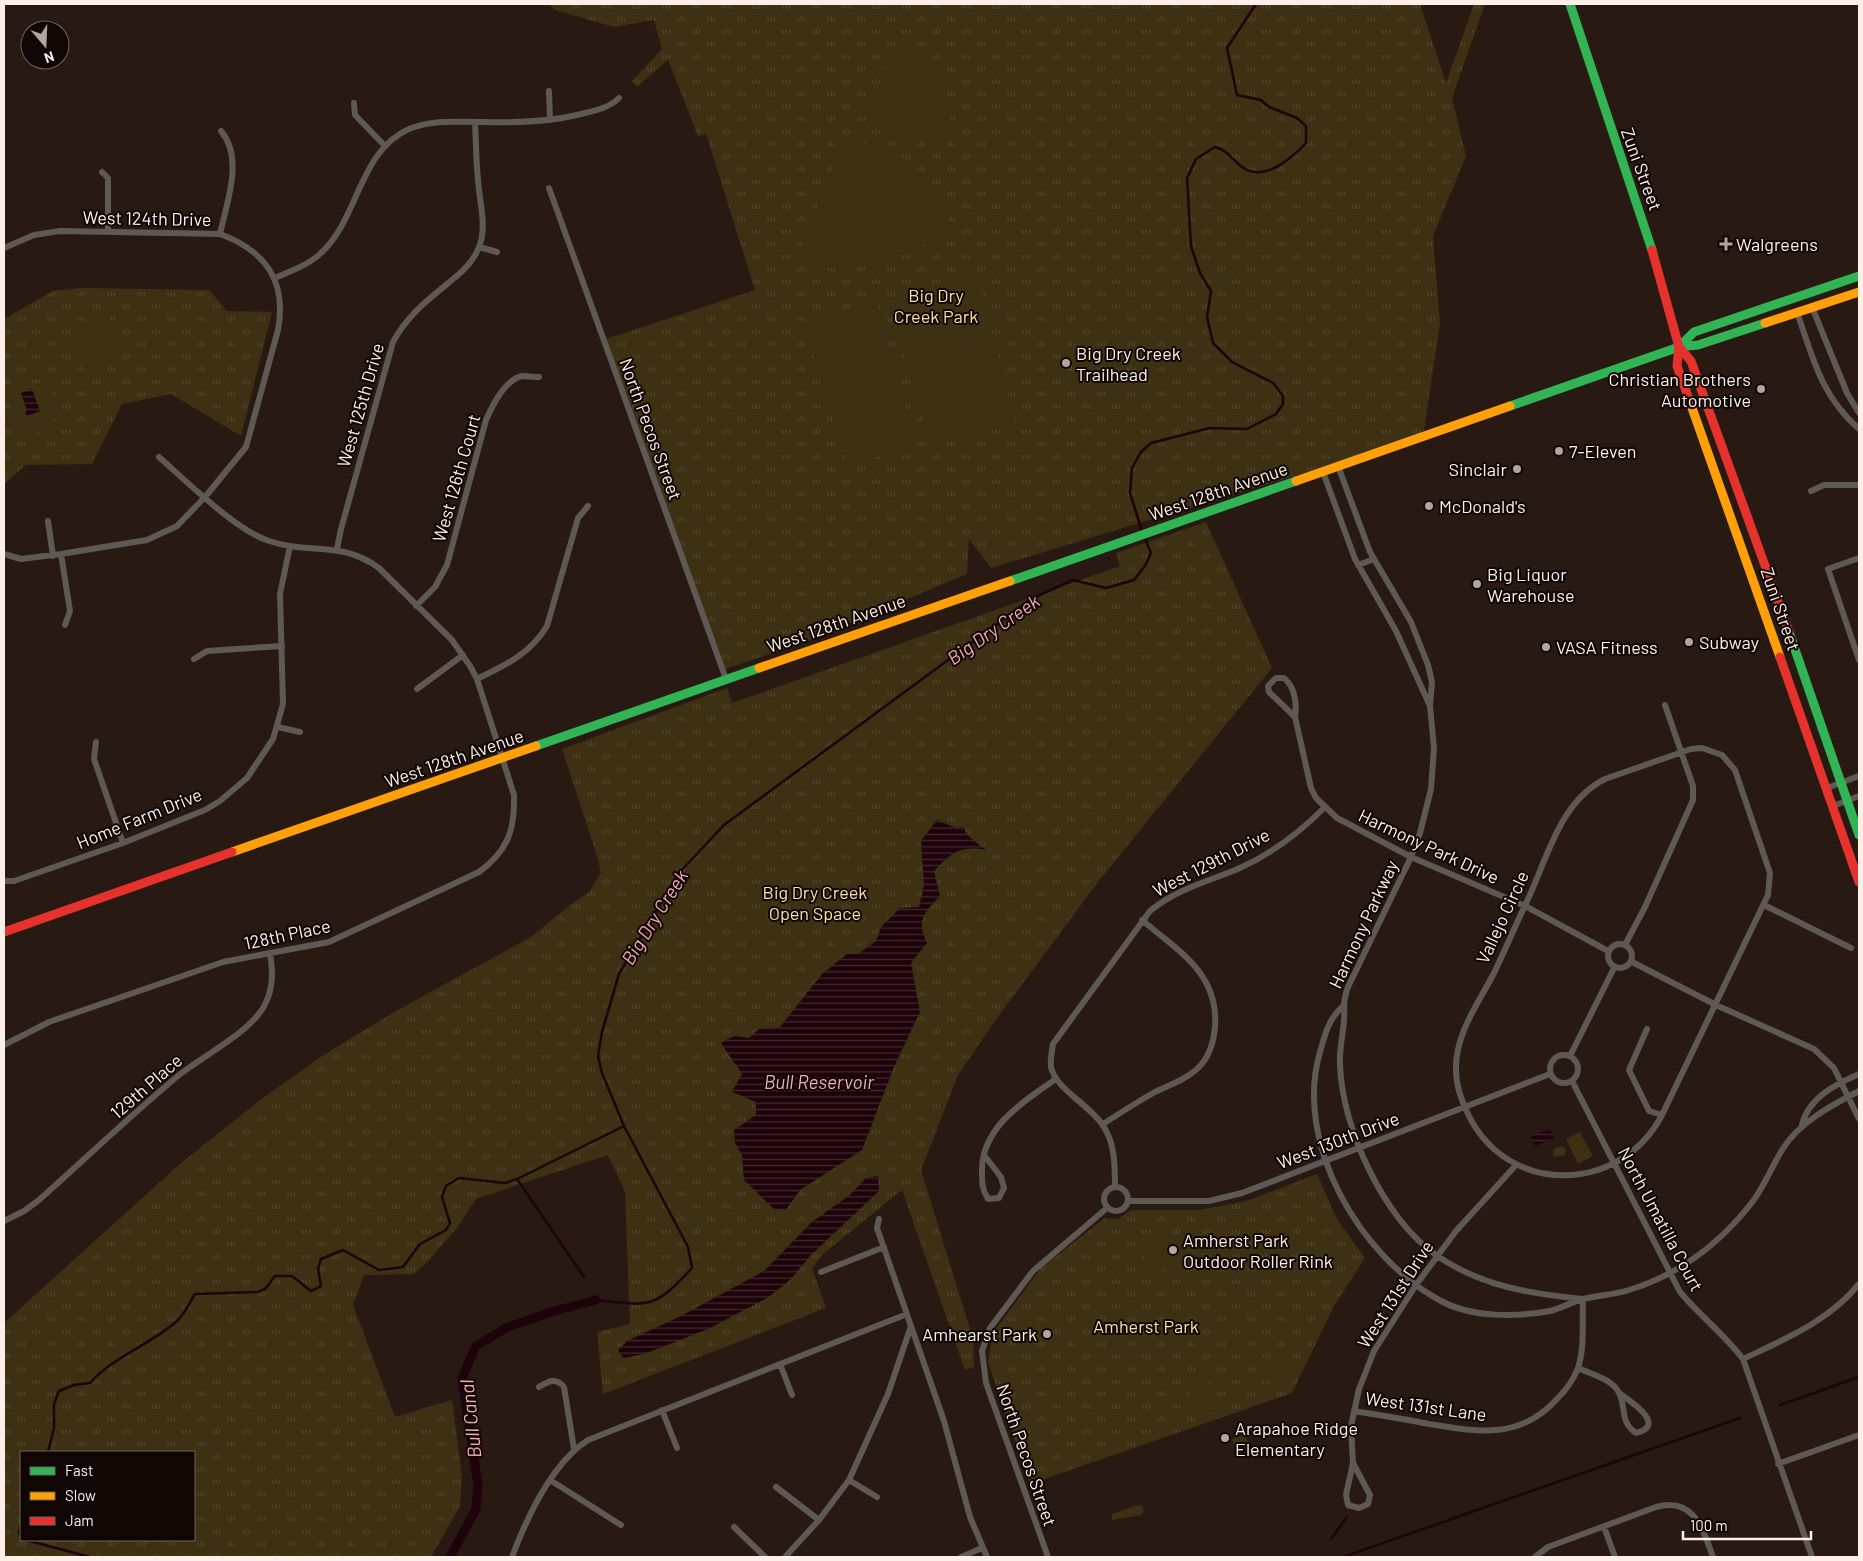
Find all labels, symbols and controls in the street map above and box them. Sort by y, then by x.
north arrow [20,20,70,70]
text: N [42,48,57,67]
street label: Zuni Street [1617,125,1667,213]
street label: West 124th Drive [82,206,212,230]
place label: Walgreens [1736,233,1818,255]
marker: Walgreens [1720,238,1732,250]
park label: Big Dry Creek Park [894,284,978,327]
street label: West 125th Drive [332,340,388,470]
place label: Big Dry Creek Trailhead [1076,342,1181,385]
street label: North Pecos Street [615,355,687,503]
marker: Big Dry Creek Trailhead [1060,357,1072,369]
place label: Christian Brothers Automotive [1609,368,1751,411]
marker: Christian Brothers Automotive [1755,383,1767,395]
street label: West 126th Court [427,412,485,544]
place label: 7-Eleven [1569,440,1637,462]
marker: 7-Eleven [1553,445,1565,457]
street label: West 128th Avenue [1146,457,1290,525]
place label: Sinclair [1448,458,1507,480]
marker: Sinclair [1511,463,1523,475]
place label: McDonald's [1439,495,1526,517]
marker: McDonald's [1423,500,1435,512]
place label: Big Liquor Warehouse [1487,563,1574,606]
street label: Zuni Street [1757,564,1805,654]
marker: Big Liquor Warehouse [1471,578,1483,590]
water label: Big Dry Creek [942,588,1044,669]
street label: West 128th Avenue [764,589,908,657]
place label: Subway [1699,631,1759,653]
place label: VASA Fitness [1556,636,1658,658]
marker: Subway [1683,636,1695,648]
marker: VASA Fitness [1540,641,1552,653]
street label: West 128th Avenue [382,724,526,792]
street label: Home Farm Drive [73,783,205,853]
street label: Harmony Park Drive [1355,804,1503,888]
street label: West 129th Drive [1149,823,1273,901]
street label: Harmony Parkway [1324,856,1402,992]
water label: Big Dry Creek [616,865,693,969]
street label: Vallejo Circle [1471,867,1533,967]
park label: Big Dry Creek Open Space [763,881,867,924]
street label: 128th Place [242,914,332,954]
street label: 129th Place [106,1049,186,1123]
water label: Bull Reservoir [764,1070,875,1093]
street label: West 130th Drive [1274,1107,1402,1173]
street label: North Umatilla Court [1614,1143,1708,1295]
place label: Amherst Park Outdoor Roller Rink [1183,1229,1333,1272]
street label: West 131st Drive [1352,1236,1438,1352]
marker: Amherst Park Outdoor Roller Rink [1167,1244,1179,1256]
park label: Amherst Park [1093,1315,1199,1337]
place label: Amhearst Park [922,1323,1037,1345]
marker: Amhearst Park [1041,1328,1053,1340]
water label: Bull Canal [454,1378,486,1459]
street label: North Pecos Street [992,1381,1062,1529]
street label: West 131st Lane [1364,1387,1488,1425]
place label: Arapahoe Ridge Elementary [1235,1417,1358,1460]
marker: Arapahoe Ridge Elementary [1219,1432,1231,1444]
legend [20,1451,195,1541]
text: Fast [65,1461,93,1479]
text: Slow [65,1486,96,1504]
scale bar [1683,1508,1810,1540]
text: Jam [65,1511,94,1529]
text: 100 m [1690,1516,1728,1534]

